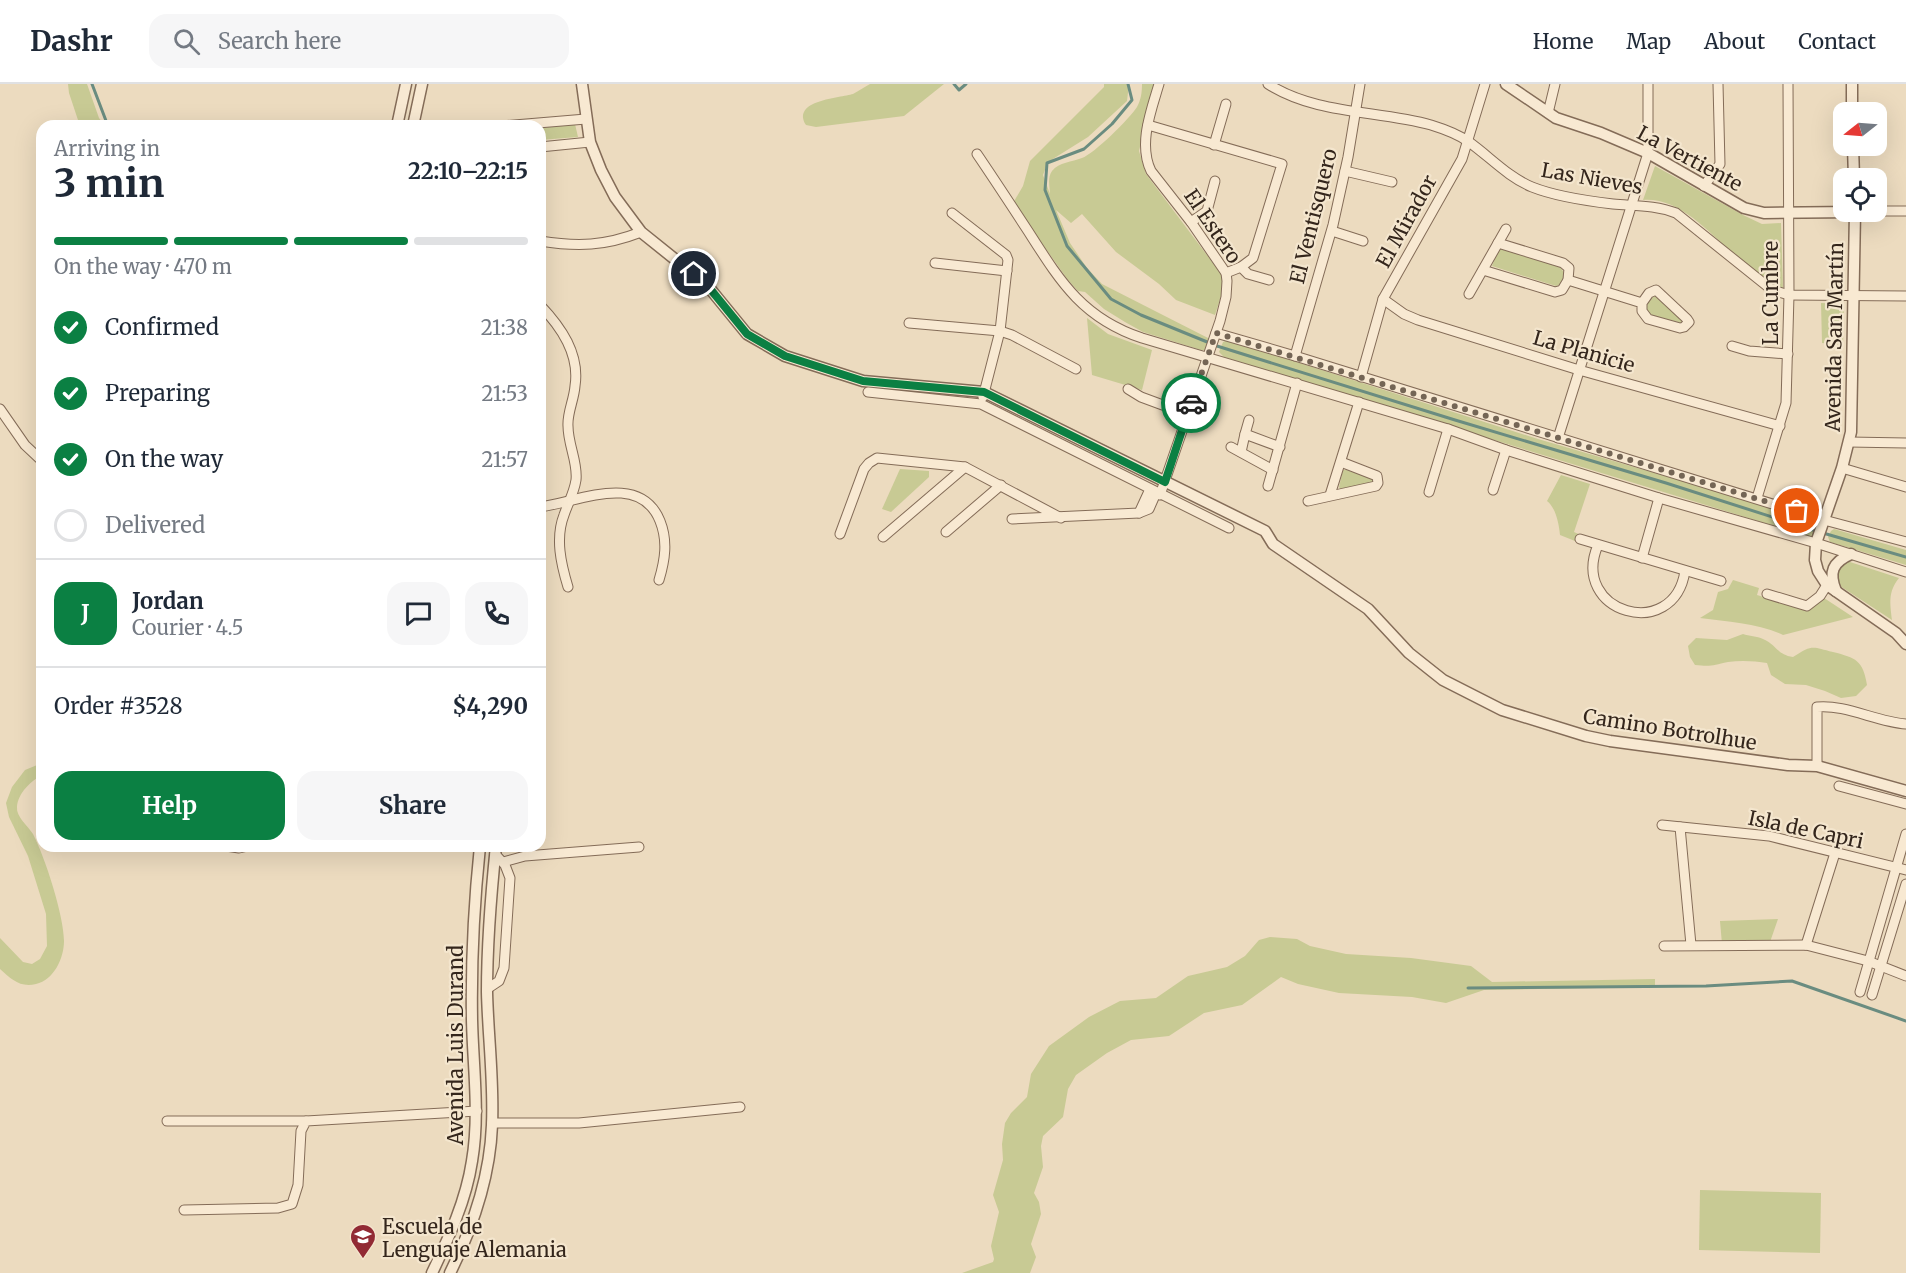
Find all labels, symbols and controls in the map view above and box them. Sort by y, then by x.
search box [149,14,569,68]
text: Dashr [30,23,113,59]
icon: search [170,25,203,58]
text: Search here [218,27,341,55]
text: Home [1533,28,1593,55]
text: Map [1626,28,1671,55]
text: About [1704,28,1765,55]
text: Contact [1798,28,1876,55]
north arrow [1833,102,1887,156]
map controls [1833,102,1887,222]
street label: La Vertiente [1633,120,1747,196]
text: Arriving in [54,136,160,161]
street label: El Ventisquero [1284,145,1342,286]
text: 22:10–22:15 [408,157,528,185]
street label: Las Nieves [1539,157,1645,199]
text: 3 min [54,159,164,208]
button: locate [1833,168,1887,222]
street label: El Mirador [1370,170,1442,272]
street label: El Estero [1179,184,1247,268]
street label: La Cumbre [1758,241,1783,345]
street label: Avenida San Martín [1820,242,1848,433]
pin [668,248,719,299]
text: On the way · 470 m [54,254,232,279]
icon: home [677,257,710,290]
icon: check [54,311,87,344]
text: Confirmed [105,313,219,341]
text: 21:38 [481,315,528,340]
street label: La Planicie [1530,325,1638,377]
courier [1161,373,1221,433]
icon: check [54,377,87,410]
text: Preparing [105,379,210,407]
text: 21:53 [482,381,528,406]
icon: car [1175,387,1208,420]
icon: check [54,443,87,476]
text: On the way [105,445,223,473]
text: 21:57 [482,447,528,472]
pin [1771,485,1822,536]
icon: bag [1780,494,1813,527]
text: Delivered [105,511,205,539]
button: chat [387,582,450,645]
button: phone [465,582,528,645]
text: Jordan [132,587,204,615]
text: J [81,599,90,627]
text: Courier · 4.5 [132,615,244,640]
text: Order #3528 [54,692,183,720]
text: $4,290 [452,692,528,720]
street label: Camino Botrolhue [1582,703,1758,755]
button: Help [54,771,285,840]
button: Share [297,771,528,840]
street label: Isla de Capri [1746,805,1866,853]
street label: Avenida Luis Durand [443,945,468,1146]
place label: Escuela de Lenguaje Alemania [382,1214,567,1262]
school or university icon: Escuela de Lenguaje Alemania [348,1222,378,1260]

